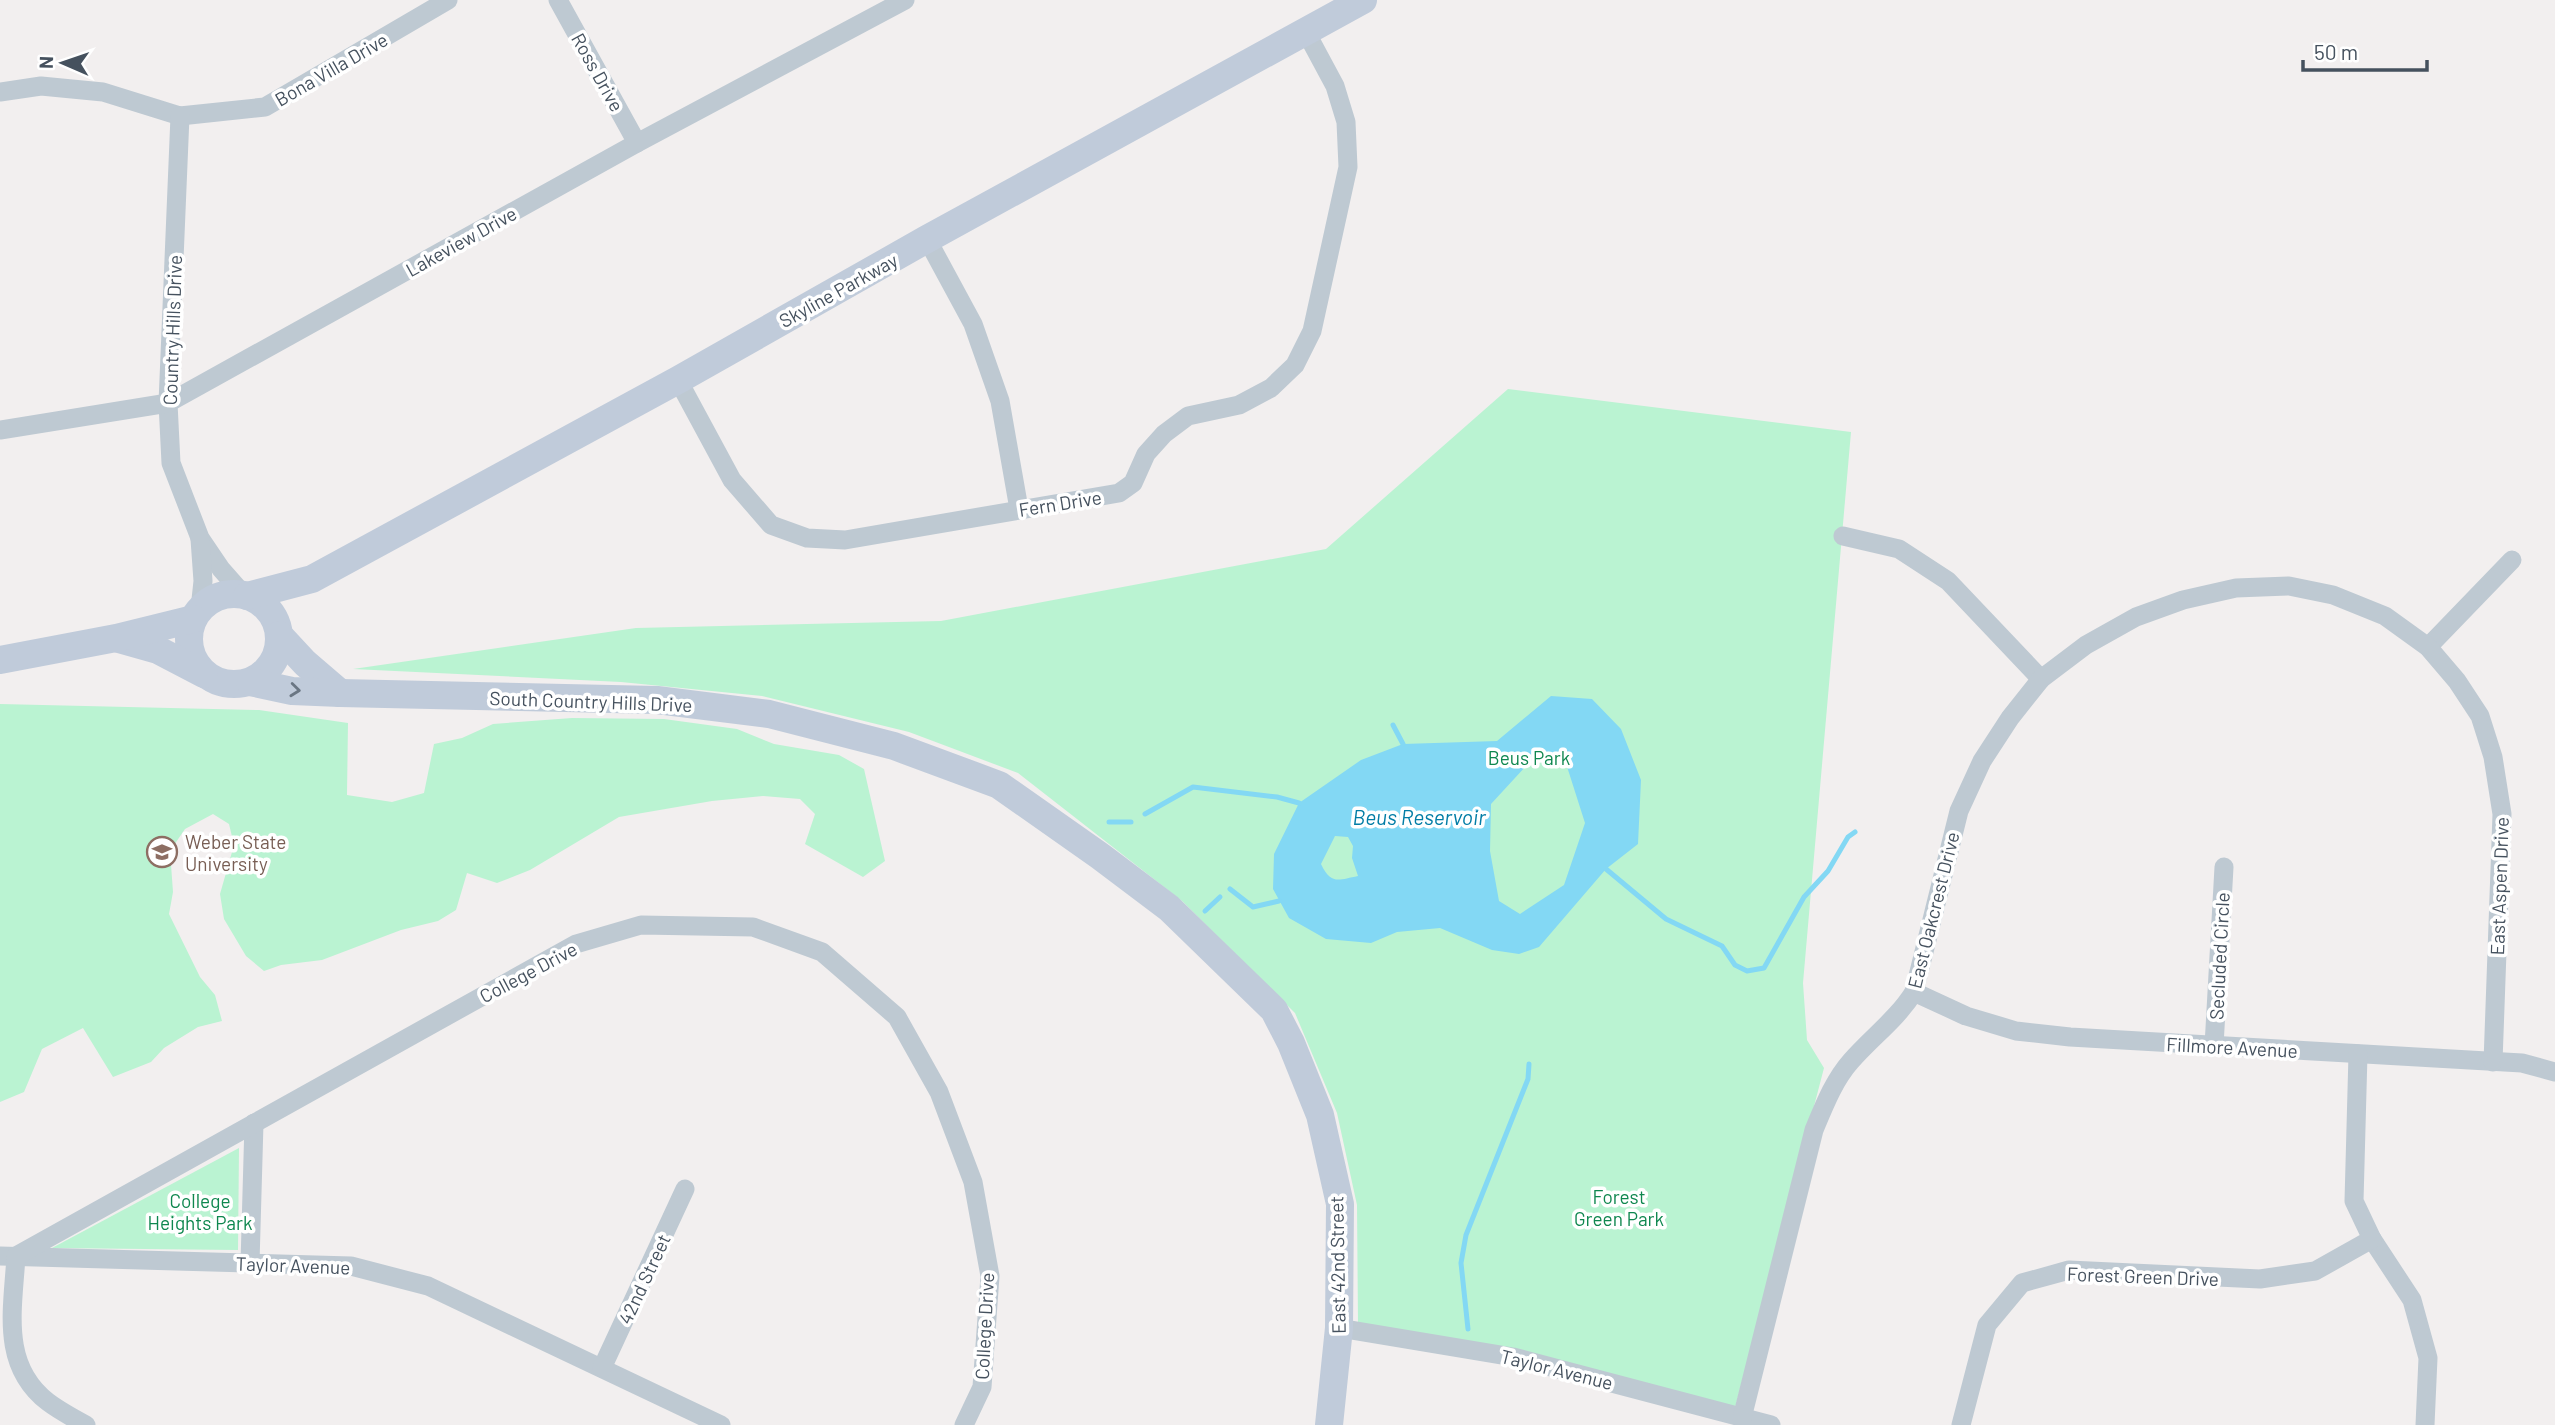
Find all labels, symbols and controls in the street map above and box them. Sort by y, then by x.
street label: Bona Villa Drive [270,27,392,111]
north arrow [28,28,98,98]
scale bar [2303,28,2427,72]
street label: Ross Drive [567,29,629,115]
text: 50 m [2314,39,2358,64]
text: N [34,56,57,69]
street label: Lakeview Drive [402,201,520,281]
street label: Skyline Parkway [775,248,901,332]
street label: Country Hills Drive [158,254,186,406]
street label: Fern Drive [1017,485,1103,521]
one-way arrow [290,682,301,697]
street label: South Country Hills Drive [489,686,693,716]
park label: Beus Park [1488,746,1570,769]
water label: Beus Reservoir [1352,804,1486,829]
street label: East Aspen Drive [2485,816,2513,956]
street label: East Oakcrest Drive [1902,829,1964,991]
place label: Weber State University [185,830,286,875]
school or university icon: Weber State University [145,835,179,869]
street label: Secluded Circle [2204,892,2234,1020]
street label: College Drive [475,937,581,1007]
street label: Fillmore Avenue [2166,1032,2298,1062]
park label: Forest Green Park [1574,1185,1664,1230]
park label: College Heights Park [148,1189,253,1234]
street label: East 42nd Street [1324,1196,1350,1334]
street label: 42nd Street [613,1230,675,1328]
street label: Taylor Avenue [235,1252,351,1278]
street label: Forest Green Drive [2067,1262,2219,1290]
street label: College Drive [970,1272,998,1380]
street label: Taylor Avenue [1499,1344,1615,1394]

